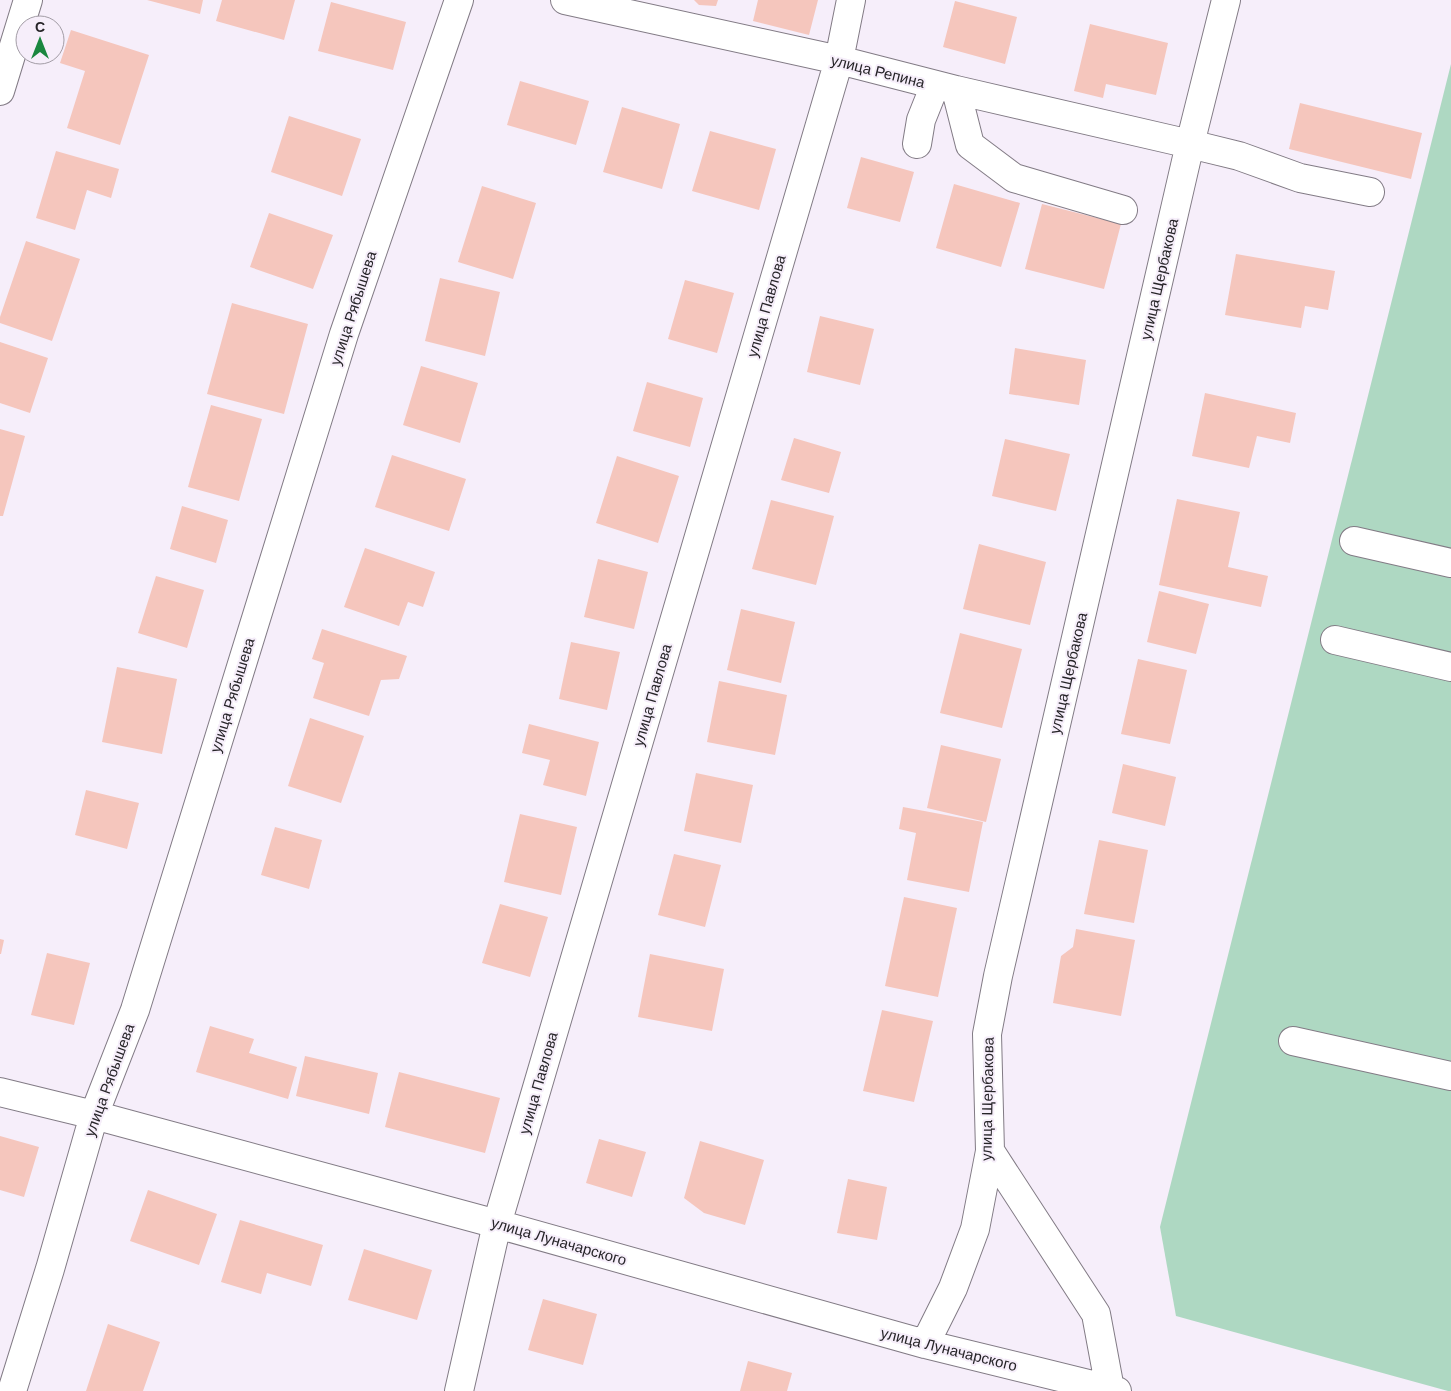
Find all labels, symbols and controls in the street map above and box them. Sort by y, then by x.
north arrow [15,15,65,65]
text: С [35,19,45,35]
street label: улица Репина [829,51,927,91]
street label: улица Щербакова [1137,216,1181,341]
street label: улица Рябышева [327,248,380,367]
street label: улица Павлова [743,252,789,359]
street label: улица Щербакова [1046,610,1090,735]
street label: улица Рябышева [206,635,258,754]
street label: улица Павлова [629,641,675,748]
street label: улица Рябышева [81,1021,138,1139]
street label: улица Павлова [515,1029,561,1136]
street label: улица Щербакова [977,1036,997,1161]
street label: улица Луначарского [489,1214,629,1268]
street label: улица Луначарского [879,1324,1019,1374]

